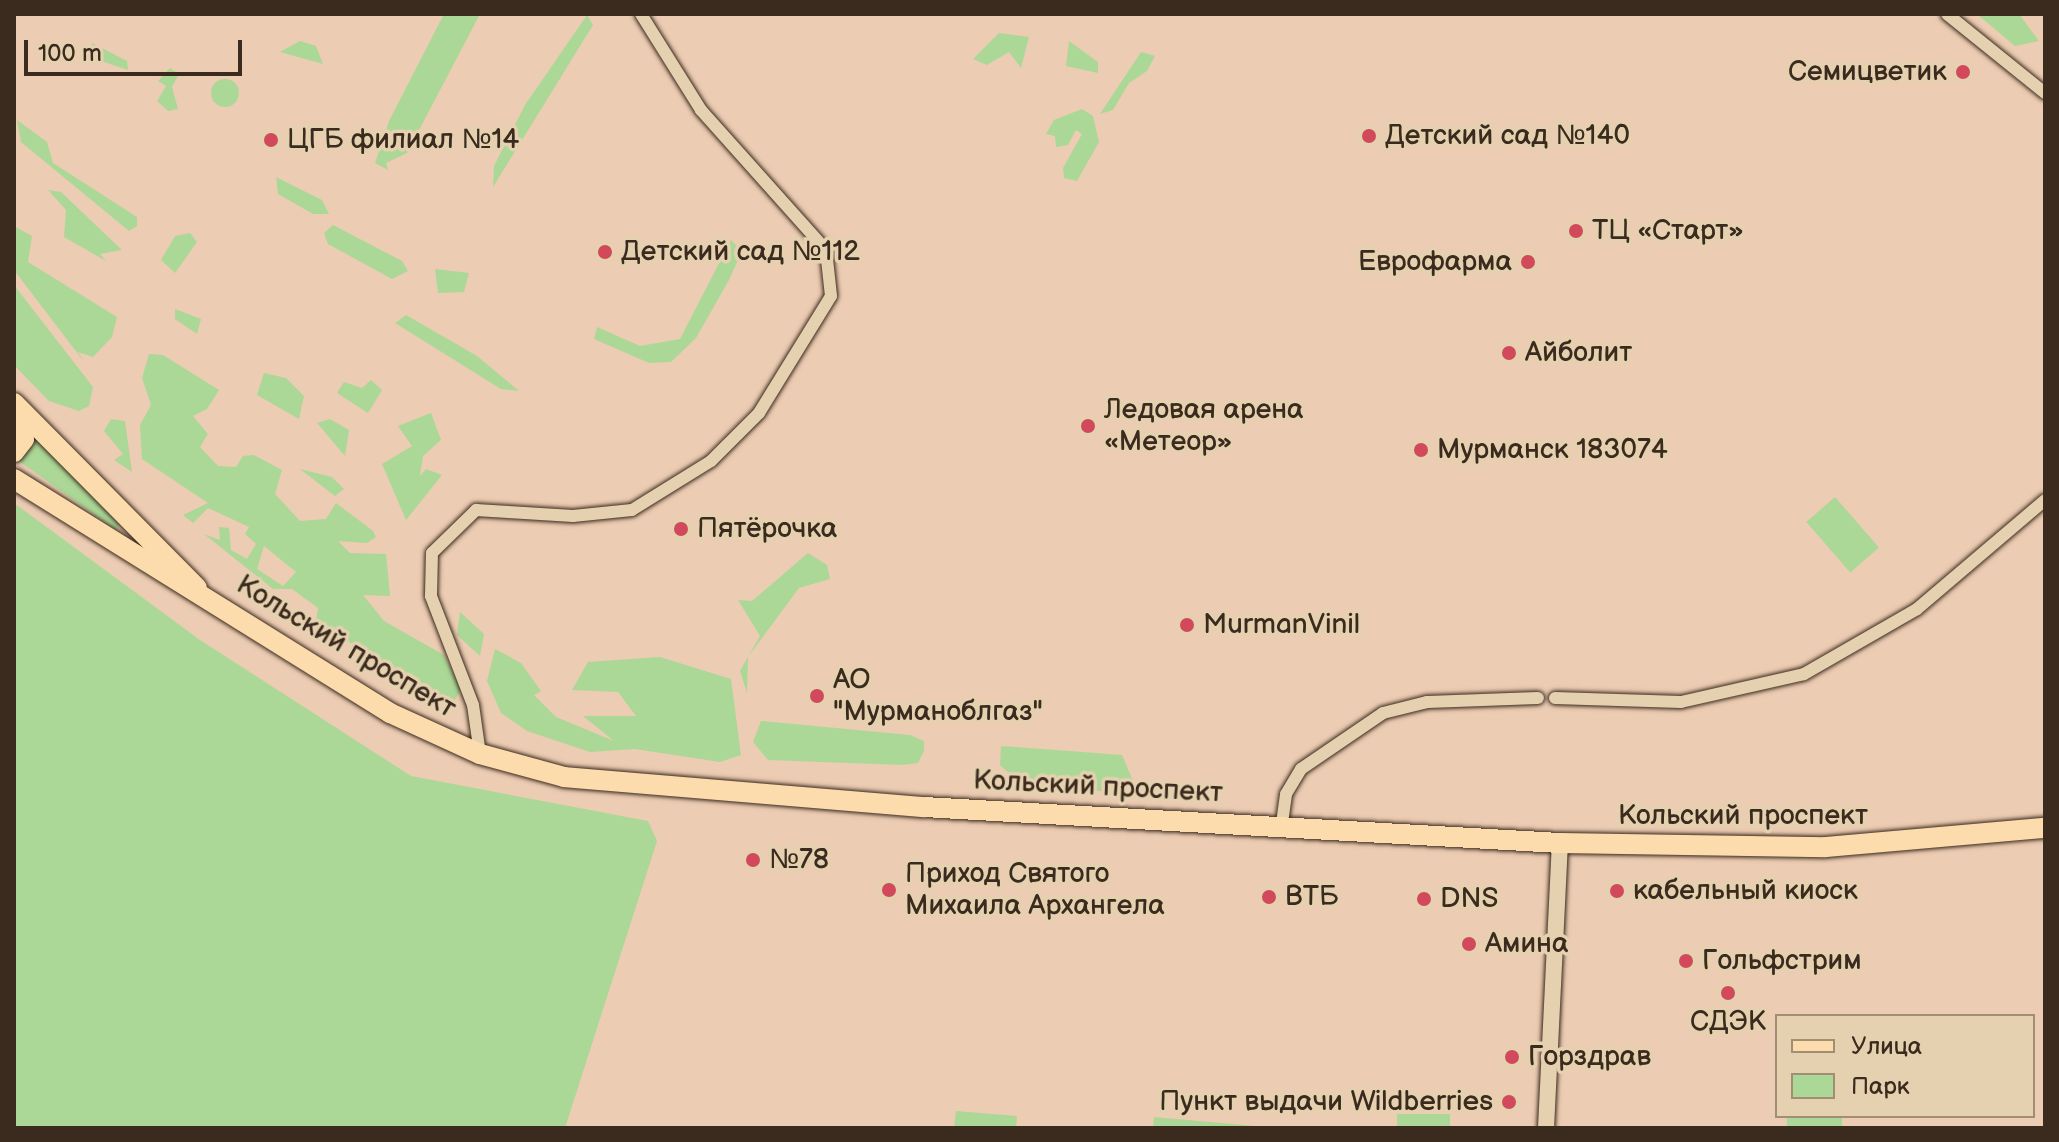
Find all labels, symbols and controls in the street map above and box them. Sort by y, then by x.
scale bar [28,24,246,74]
text: 100 m [38,39,102,68]
place label: Семицветик [1788,55,1947,89]
marker: Семицветик [1954,63,1972,81]
place label: Детский сад №140 [1385,119,1630,153]
place label: ЦГБ филиал №14 [287,123,519,157]
marker: Детский сад №140 [1360,127,1378,145]
marker: ЦГБ филиал №14 [262,131,280,149]
place label: ТЦ «Старт» [1592,214,1744,248]
marker: ТЦ «Старт» [1567,222,1585,240]
place label: Детский сад №112 [621,235,860,269]
marker: Детский сад №112 [596,243,614,261]
place label: Еврофарма [1358,245,1512,279]
marker: Еврофарма [1519,253,1537,271]
place label: Айболит [1525,336,1632,370]
marker: Айболит [1500,344,1518,362]
place label: Ледовая арена «Метеор» [1104,393,1304,459]
marker: Ледовая арена «Метеор» [1079,417,1097,435]
place label: Мурманск 183074 [1437,433,1668,467]
marker: Мурманск 183074 [1412,441,1430,459]
place label: Пятёрочка [697,512,837,546]
marker: Пятёрочка [672,520,690,538]
street label: Кольский проспект [230,568,462,726]
place label: MurmanVinil [1203,608,1360,642]
marker: MurmanVinil [1178,616,1196,634]
place label: AO "Мурманоблгаз" [833,663,1043,729]
marker: AO "Мурманоблгаз" [808,687,826,705]
street label: Кольский проспект [972,764,1224,810]
street label: Кольский проспект [1618,799,1868,833]
place label: №78 [769,843,829,877]
marker: №78 [744,851,762,869]
place label: Приход Святого Михаила Архангела [905,857,1165,923]
place label: кабельный киоск [1633,874,1858,908]
place label: ВТБ [1285,880,1338,914]
marker: Приход Святого Михаила Архангела [880,881,898,899]
place label: DNS [1440,882,1498,916]
marker: кабельный киоск [1608,882,1626,900]
marker: ВТБ [1260,888,1278,906]
marker: DNS [1415,890,1433,908]
place label: Амина [1485,927,1568,961]
marker: Амина [1460,935,1478,953]
place label: Гольфстрим [1702,944,1862,978]
marker: Гольфстрим [1677,952,1695,970]
marker: СДЭК [1719,984,1737,1002]
place label: СДЭК [1690,1005,1766,1039]
legend [1775,1014,2035,1118]
text: Улица [1851,1032,1922,1061]
place label: Горздрав [1528,1040,1651,1074]
marker: Горздрав [1503,1048,1521,1066]
text: Парк [1851,1072,1909,1101]
place label: Пункт выдачи Wildberries [1159,1085,1493,1119]
marker: Пункт выдачи Wildberries [1500,1093,1518,1111]

